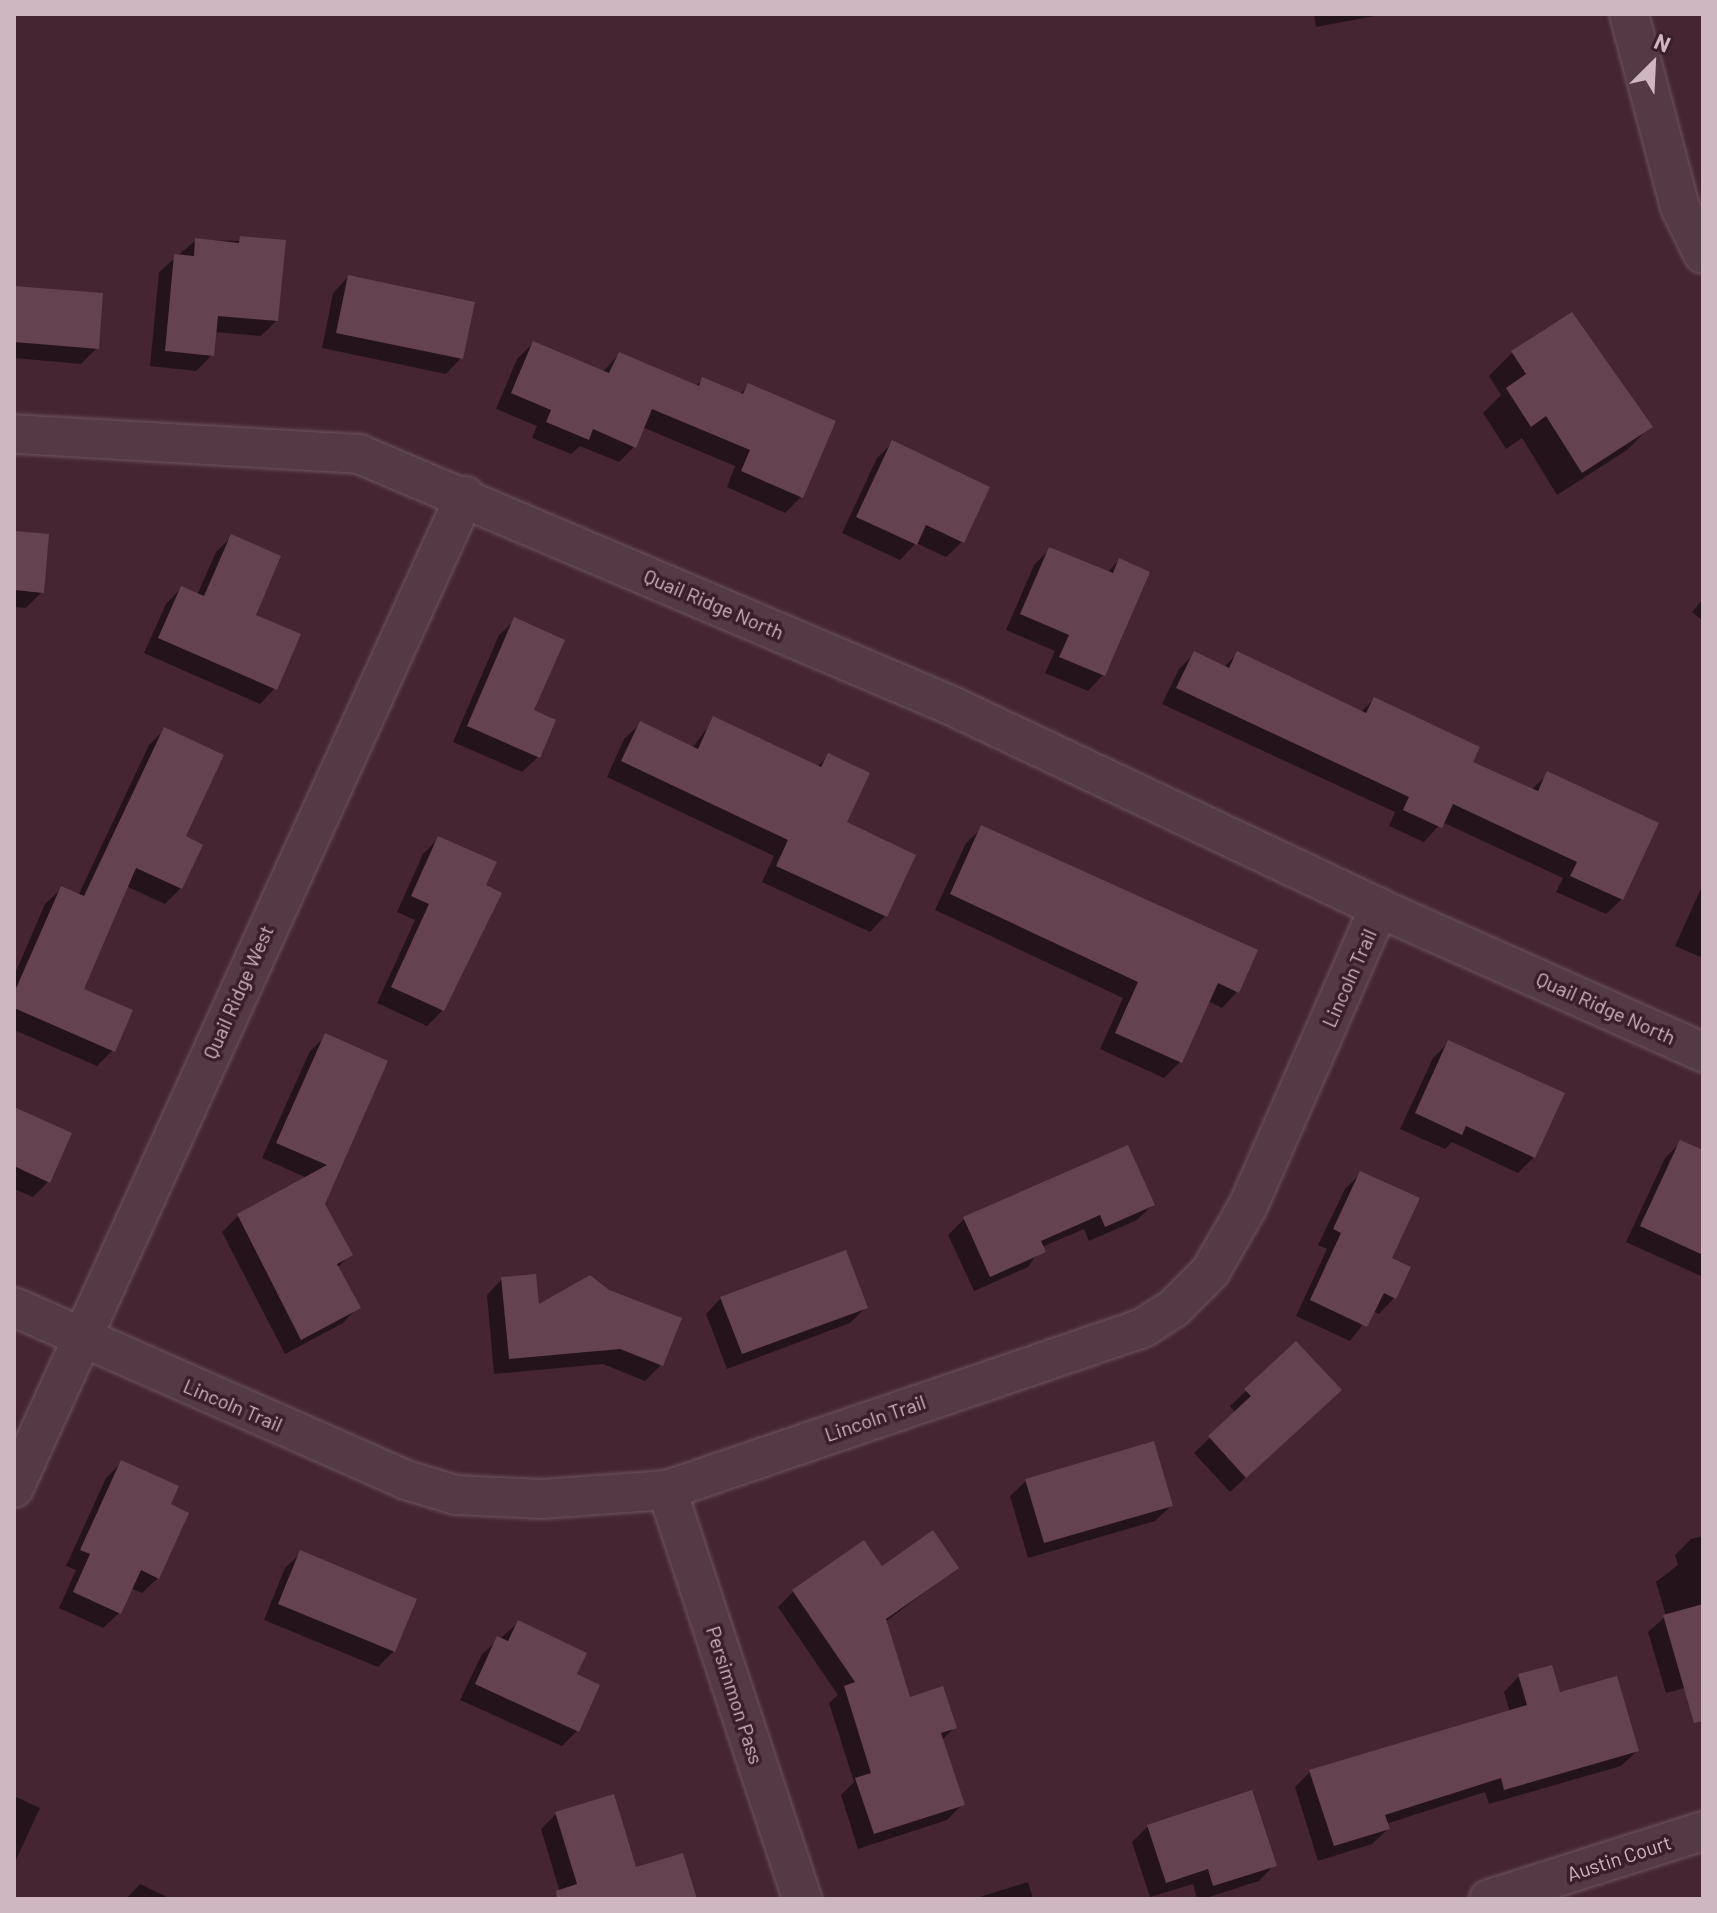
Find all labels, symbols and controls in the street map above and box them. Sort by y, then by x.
north arrow [1613,24,1693,104]
text: N [1651,27,1675,57]
street label: Quail Ridge North [640,564,788,644]
street label: Quail Ridge West [198,921,278,1063]
street label: Lincoln Trail [1317,925,1381,1031]
street label: Quail Ridge North [1533,967,1679,1049]
street label: Lincoln Trail [180,1373,286,1437]
street label: Lincoln Trail [821,1390,929,1446]
street label: Persimmon Pass [701,1623,769,1767]
street label: Austin Court [1564,1830,1674,1886]

